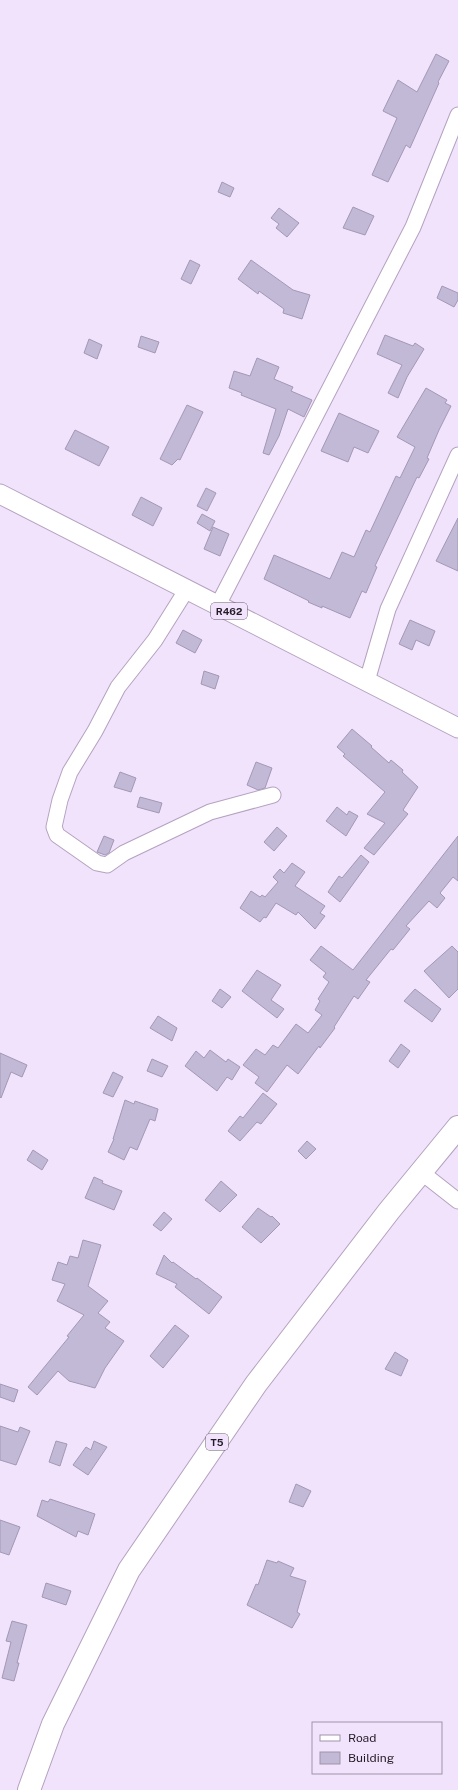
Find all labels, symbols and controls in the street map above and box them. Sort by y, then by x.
road number: R462 [211,603,247,619]
road number: T5 [206,1434,228,1450]
legend [312,1722,442,1774]
text: Road [348,1731,376,1745]
text: Building [348,1751,394,1765]

